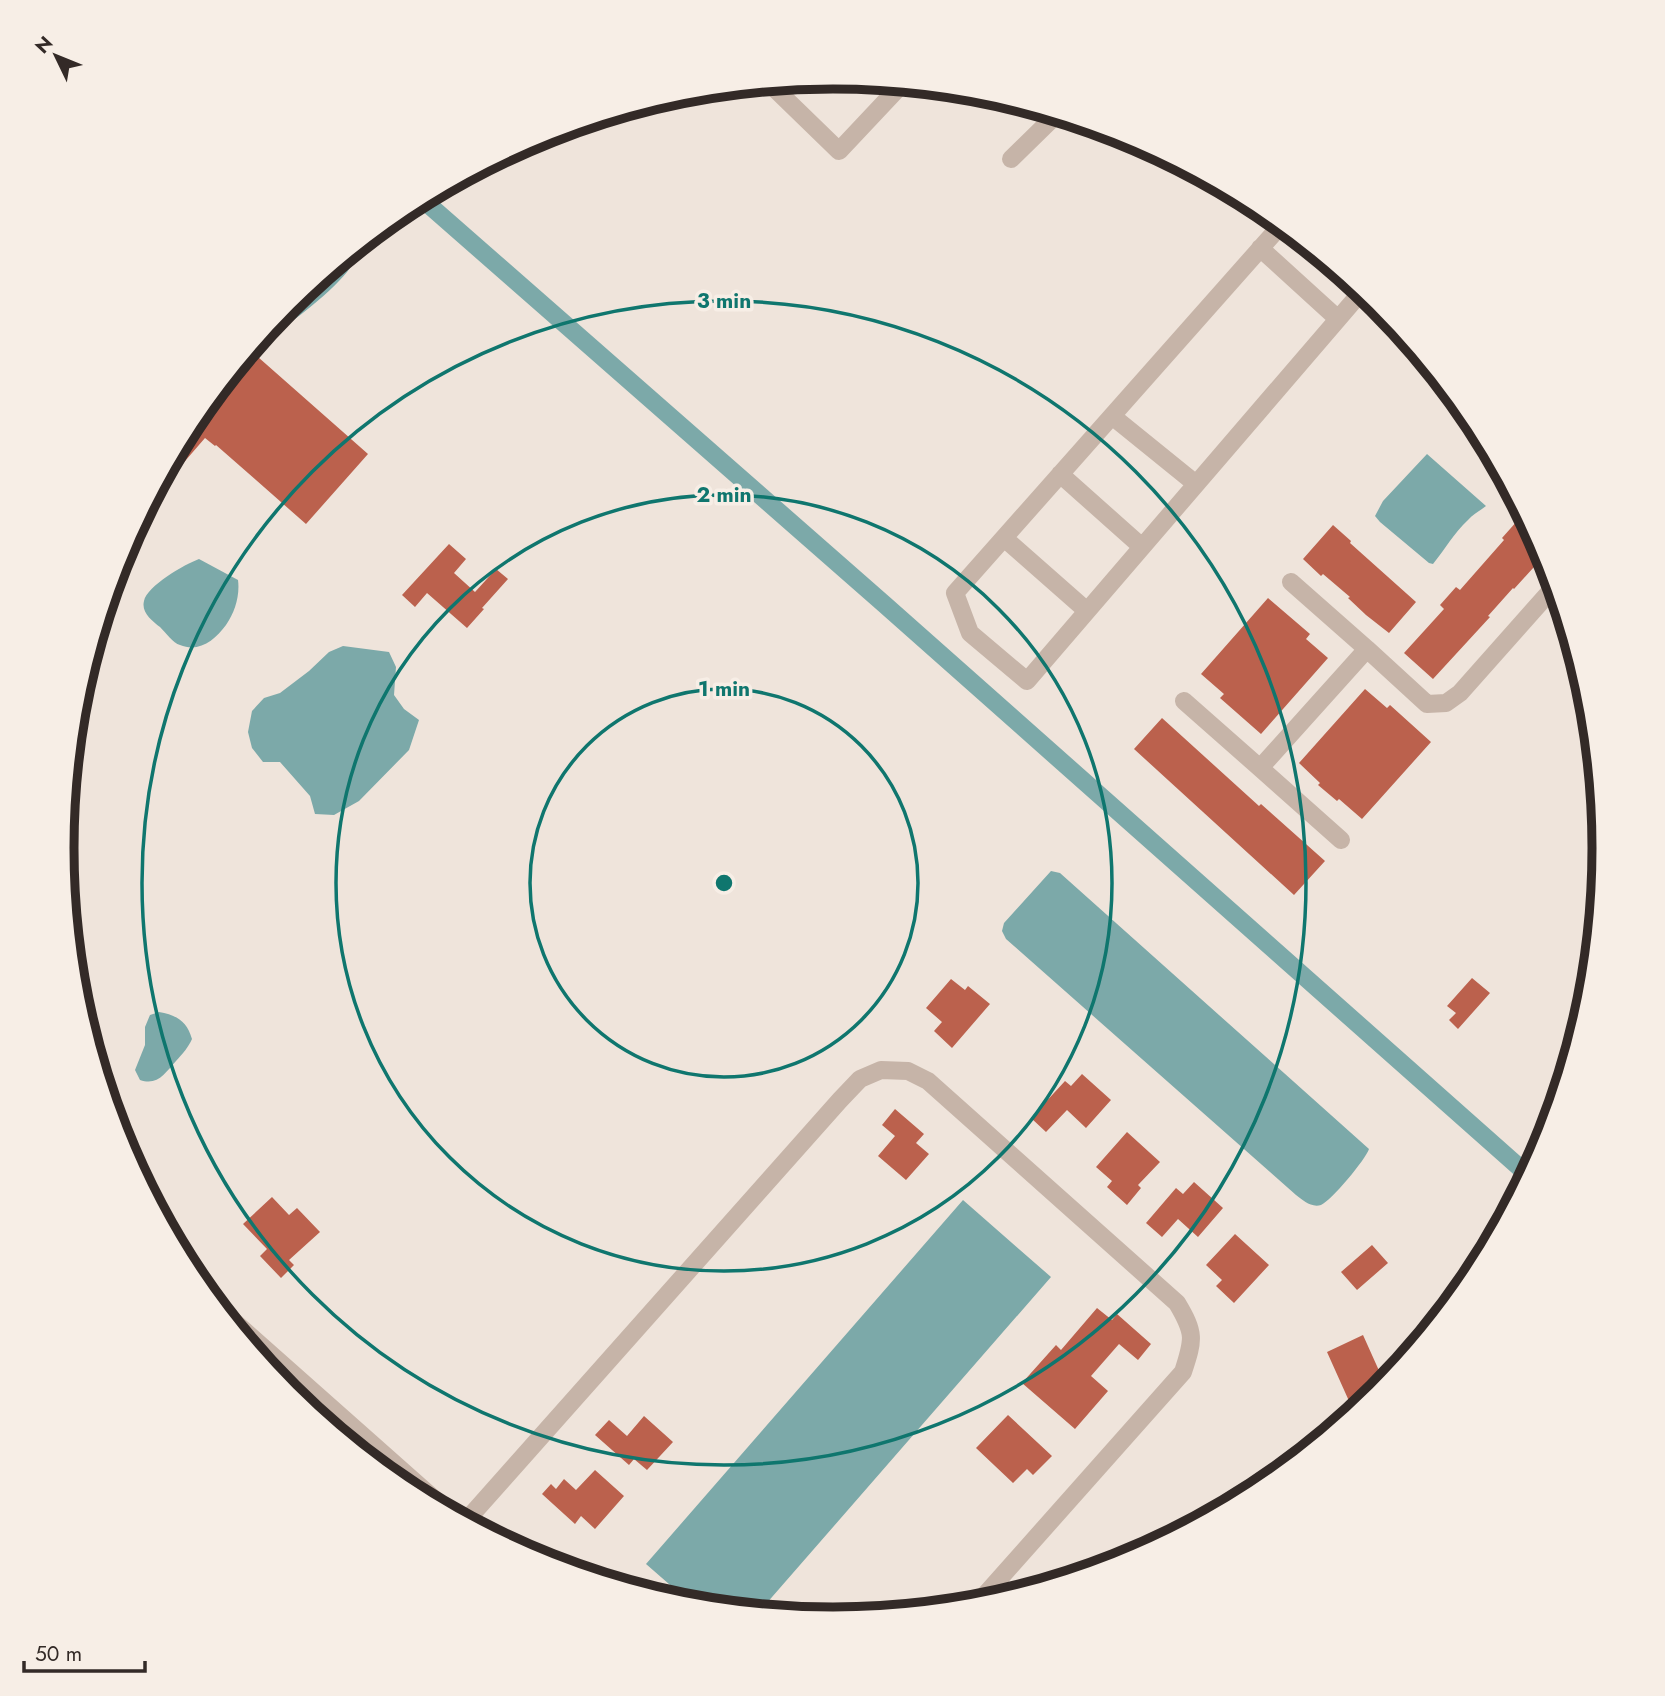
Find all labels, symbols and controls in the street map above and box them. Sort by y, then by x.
north arrow [21,21,91,91]
text: N [29,30,59,59]
text: 3 min [697,286,751,316]
text: 2 min [696,480,752,510]
text: 1 min [698,674,750,704]
centre of rings [712,871,736,895]
scale bar [24,1630,145,1674]
text: 50 m [35,1639,82,1669]

